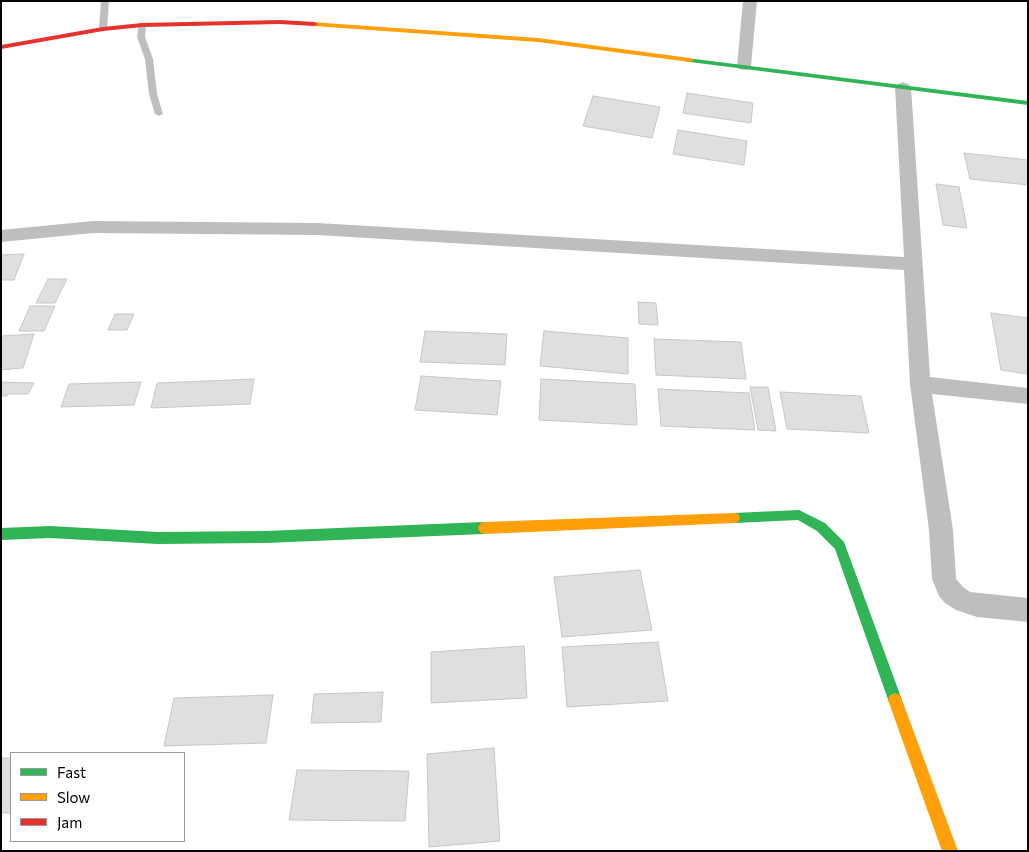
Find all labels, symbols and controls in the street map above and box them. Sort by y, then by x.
legend [10,752,185,842]
text: Fast [57,763,86,781]
text: Slow [57,788,90,806]
text: Jam [57,813,82,831]

